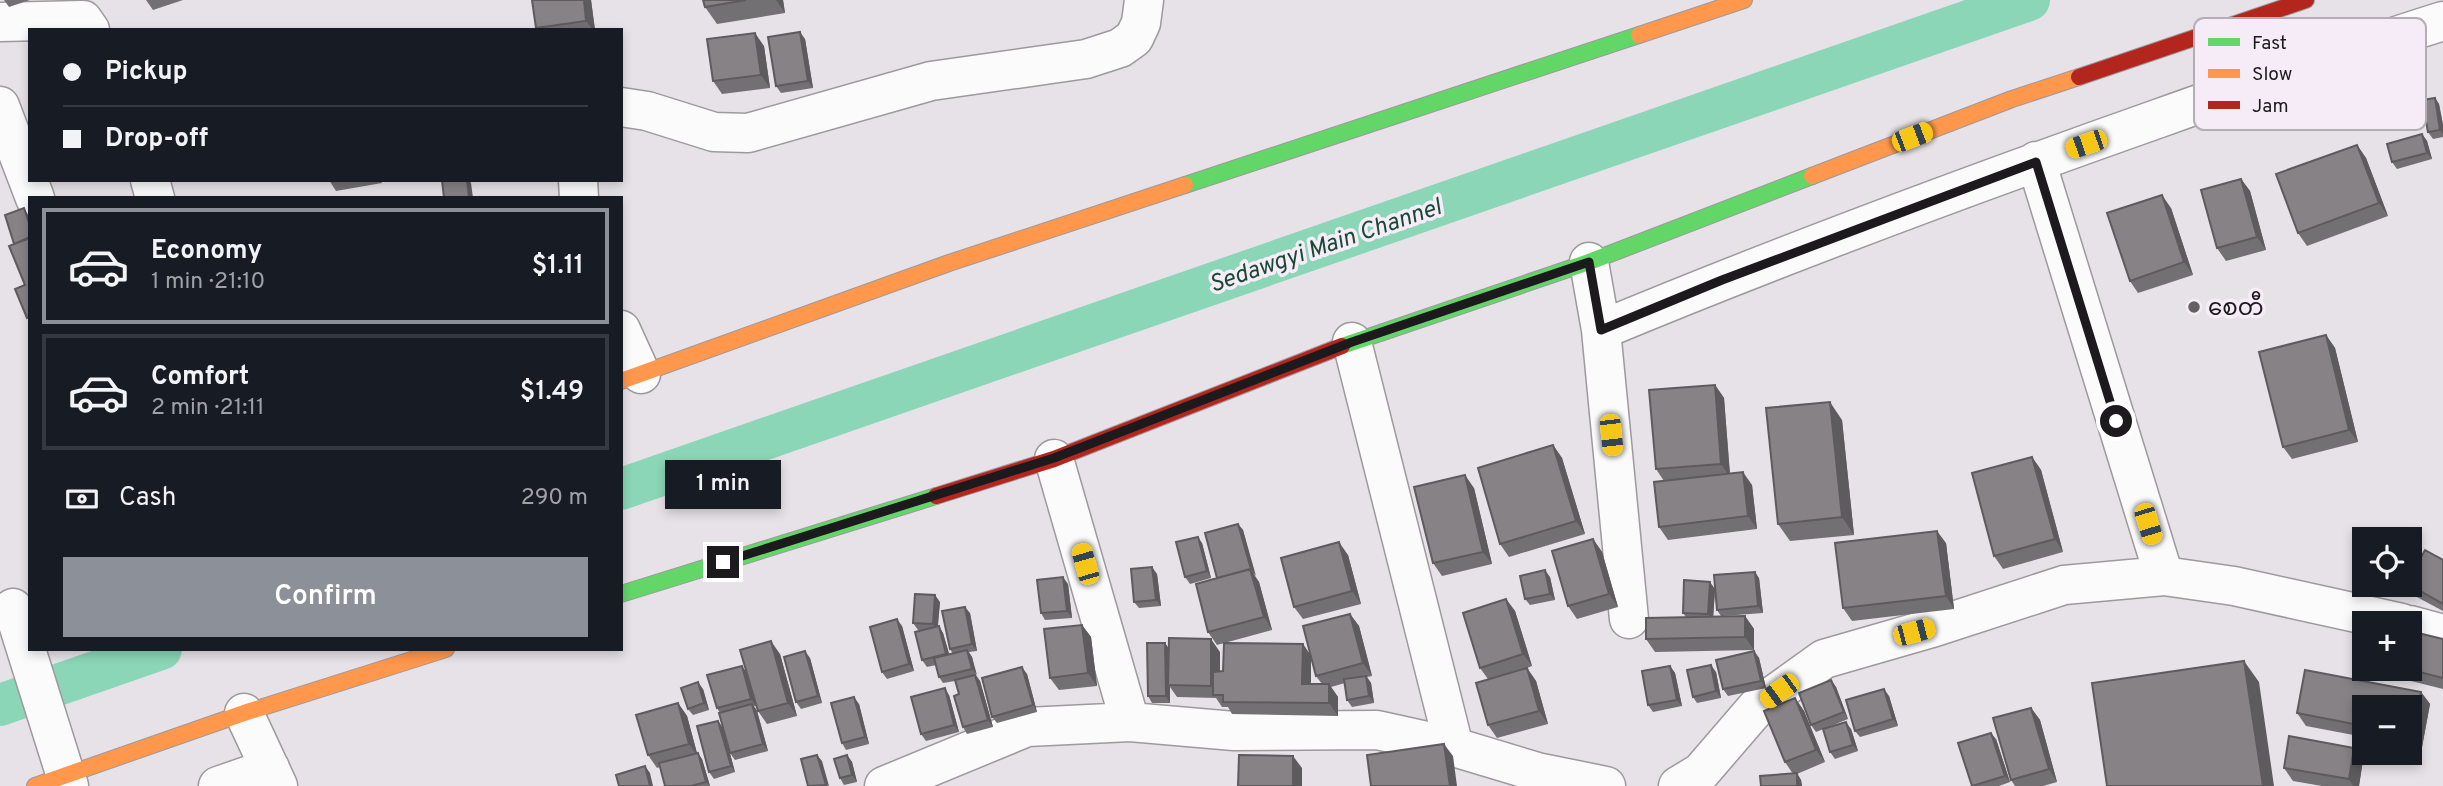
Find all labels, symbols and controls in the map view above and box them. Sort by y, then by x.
legend [2194,18,2426,130]
text: Fast [2252,32,2287,56]
text: Pickup [105,56,188,89]
text: Slow [2252,63,2292,87]
text: Jam [2252,95,2289,119]
car [1889,120,1936,154]
text: Drop-off [105,123,208,156]
car [2063,127,2110,161]
water label: Sedawgyi Main Channel [1206,192,1448,301]
icon: car [67,235,130,298]
text: Economy [151,235,262,268]
text: $1.11 [532,250,584,283]
text: 1 min · 21:10 [151,268,265,297]
place label: စေတီ [2208,291,2264,324]
marker: စေတီ [2186,299,2202,315]
icon: car [67,361,130,424]
text: Comfort [151,361,249,394]
text: $1.49 [520,376,584,409]
text: 2 min · 21:11 [151,394,265,423]
route start [2100,405,2132,437]
car [1599,413,1624,457]
callout: 1 min [665,461,781,510]
text: 1 min [696,470,750,499]
icon: cash [63,480,101,518]
text: Cash [119,482,176,515]
text: 290 m [521,484,588,513]
car [2132,501,2165,547]
map controls [2352,527,2422,765]
button: locate [2352,527,2422,597]
car [1070,541,1101,587]
route end [707,546,739,578]
button: Confirm [63,557,588,637]
button: + [2352,611,2422,681]
car [1891,616,1938,648]
car [1756,670,1803,712]
button: − [2352,695,2422,765]

